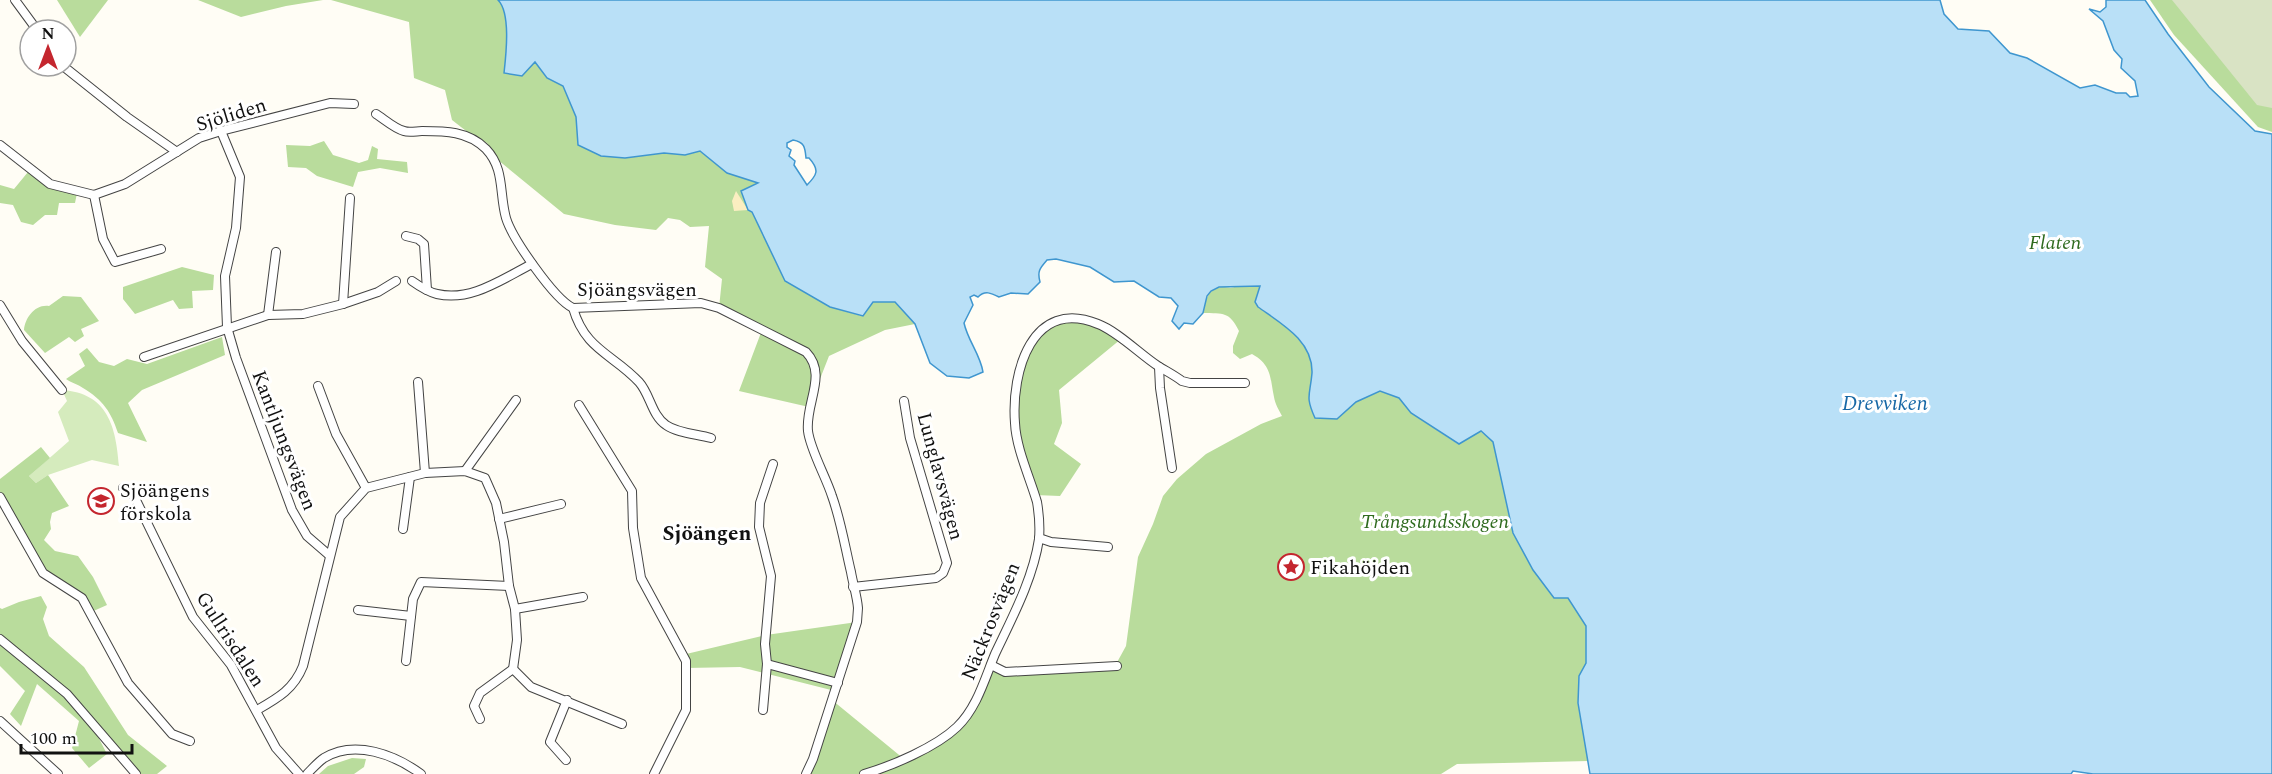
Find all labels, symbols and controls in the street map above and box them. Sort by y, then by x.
north arrow [18,18,78,78]
text: N [41,22,55,46]
street label: Sjöliden [192,90,270,140]
park label: Flaten [2029,228,2082,258]
street label: Sjöängsvägen [577,275,697,305]
street label: Kantljungsvägen [244,366,325,515]
water label: Drevviken [1842,388,1928,420]
street label: Lunglavsvägen [909,409,972,544]
place label: Sjöängens förskola [120,476,210,529]
school or university icon: Sjöängens förskola [86,486,116,516]
park label: Trångsundsskogen [1361,507,1509,537]
district label: Sjöängen [663,518,751,550]
place icon: Fikahöjden [1276,552,1306,582]
place label: Fikahöjden [1310,553,1410,583]
street label: Näckrosvägen [954,558,1028,685]
street label: Gullrisdalen [188,586,272,694]
scale bar [21,717,132,755]
text: 100 m [30,725,77,752]

